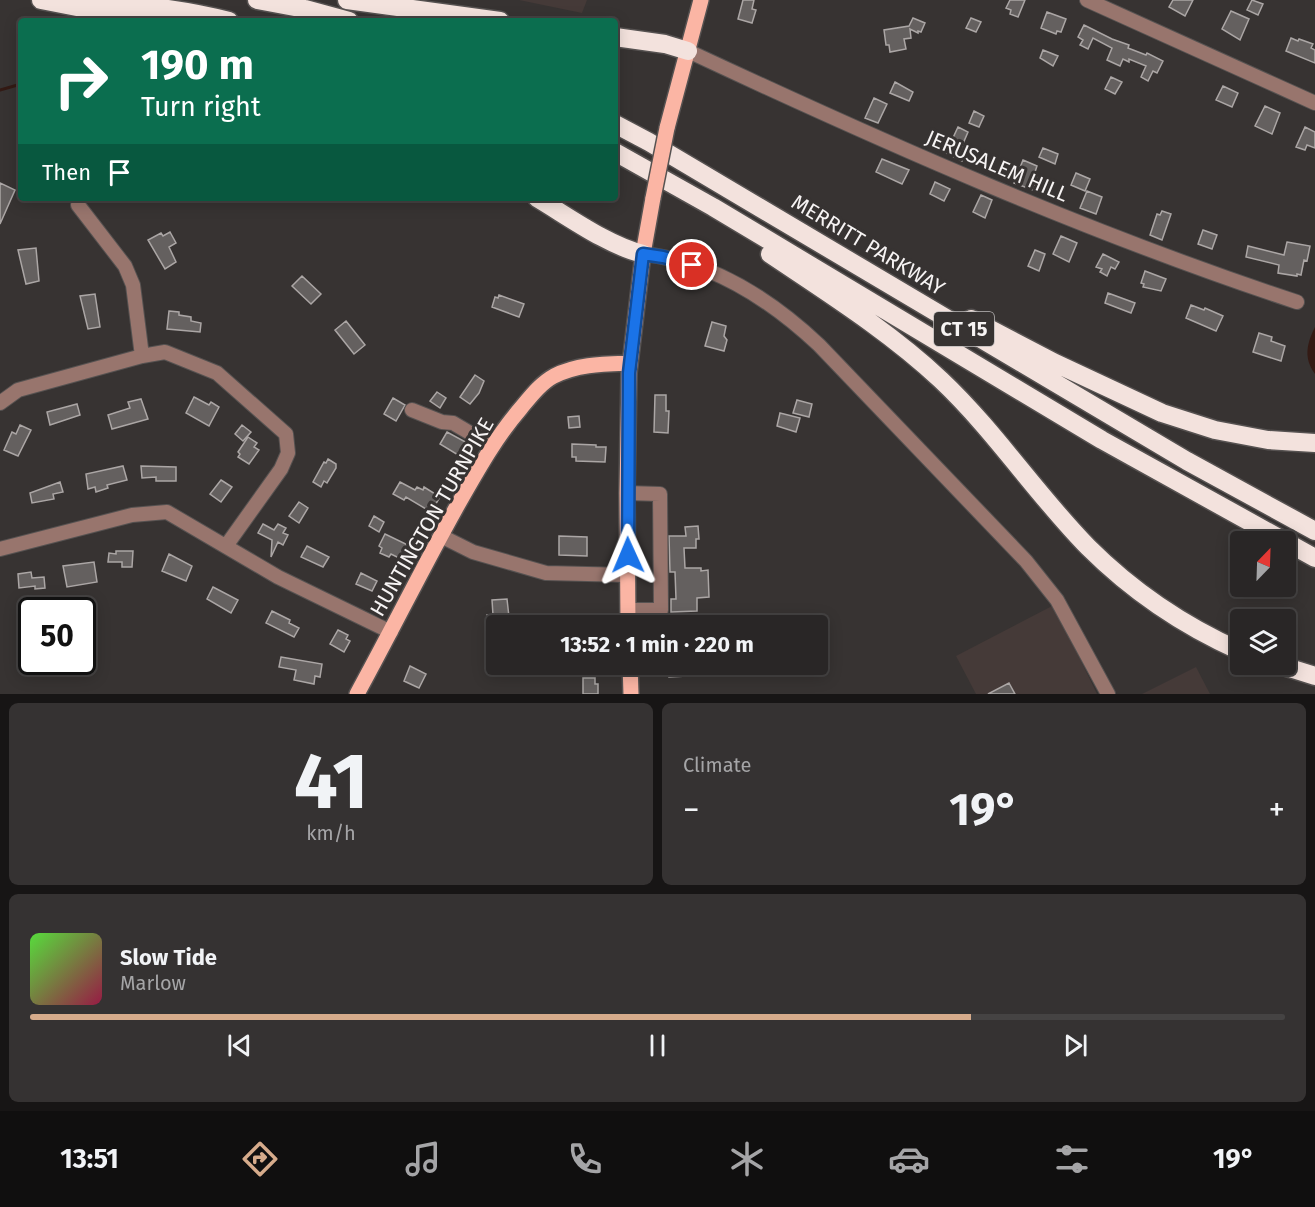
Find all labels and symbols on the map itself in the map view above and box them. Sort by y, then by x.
street label: JERUSALEM HILL [922,124,1073,208]
street label: MERRITT PARKWAY [787,189,950,301]
pin [666,239,717,290]
road number: CT 15 [934,312,994,346]
street label: HUNTINGTON TURNPIKE [364,413,500,621]
position arrow [596,523,660,587]
north arrow [1230,531,1296,597]
speed limit sign: 50 [18,597,96,675]

